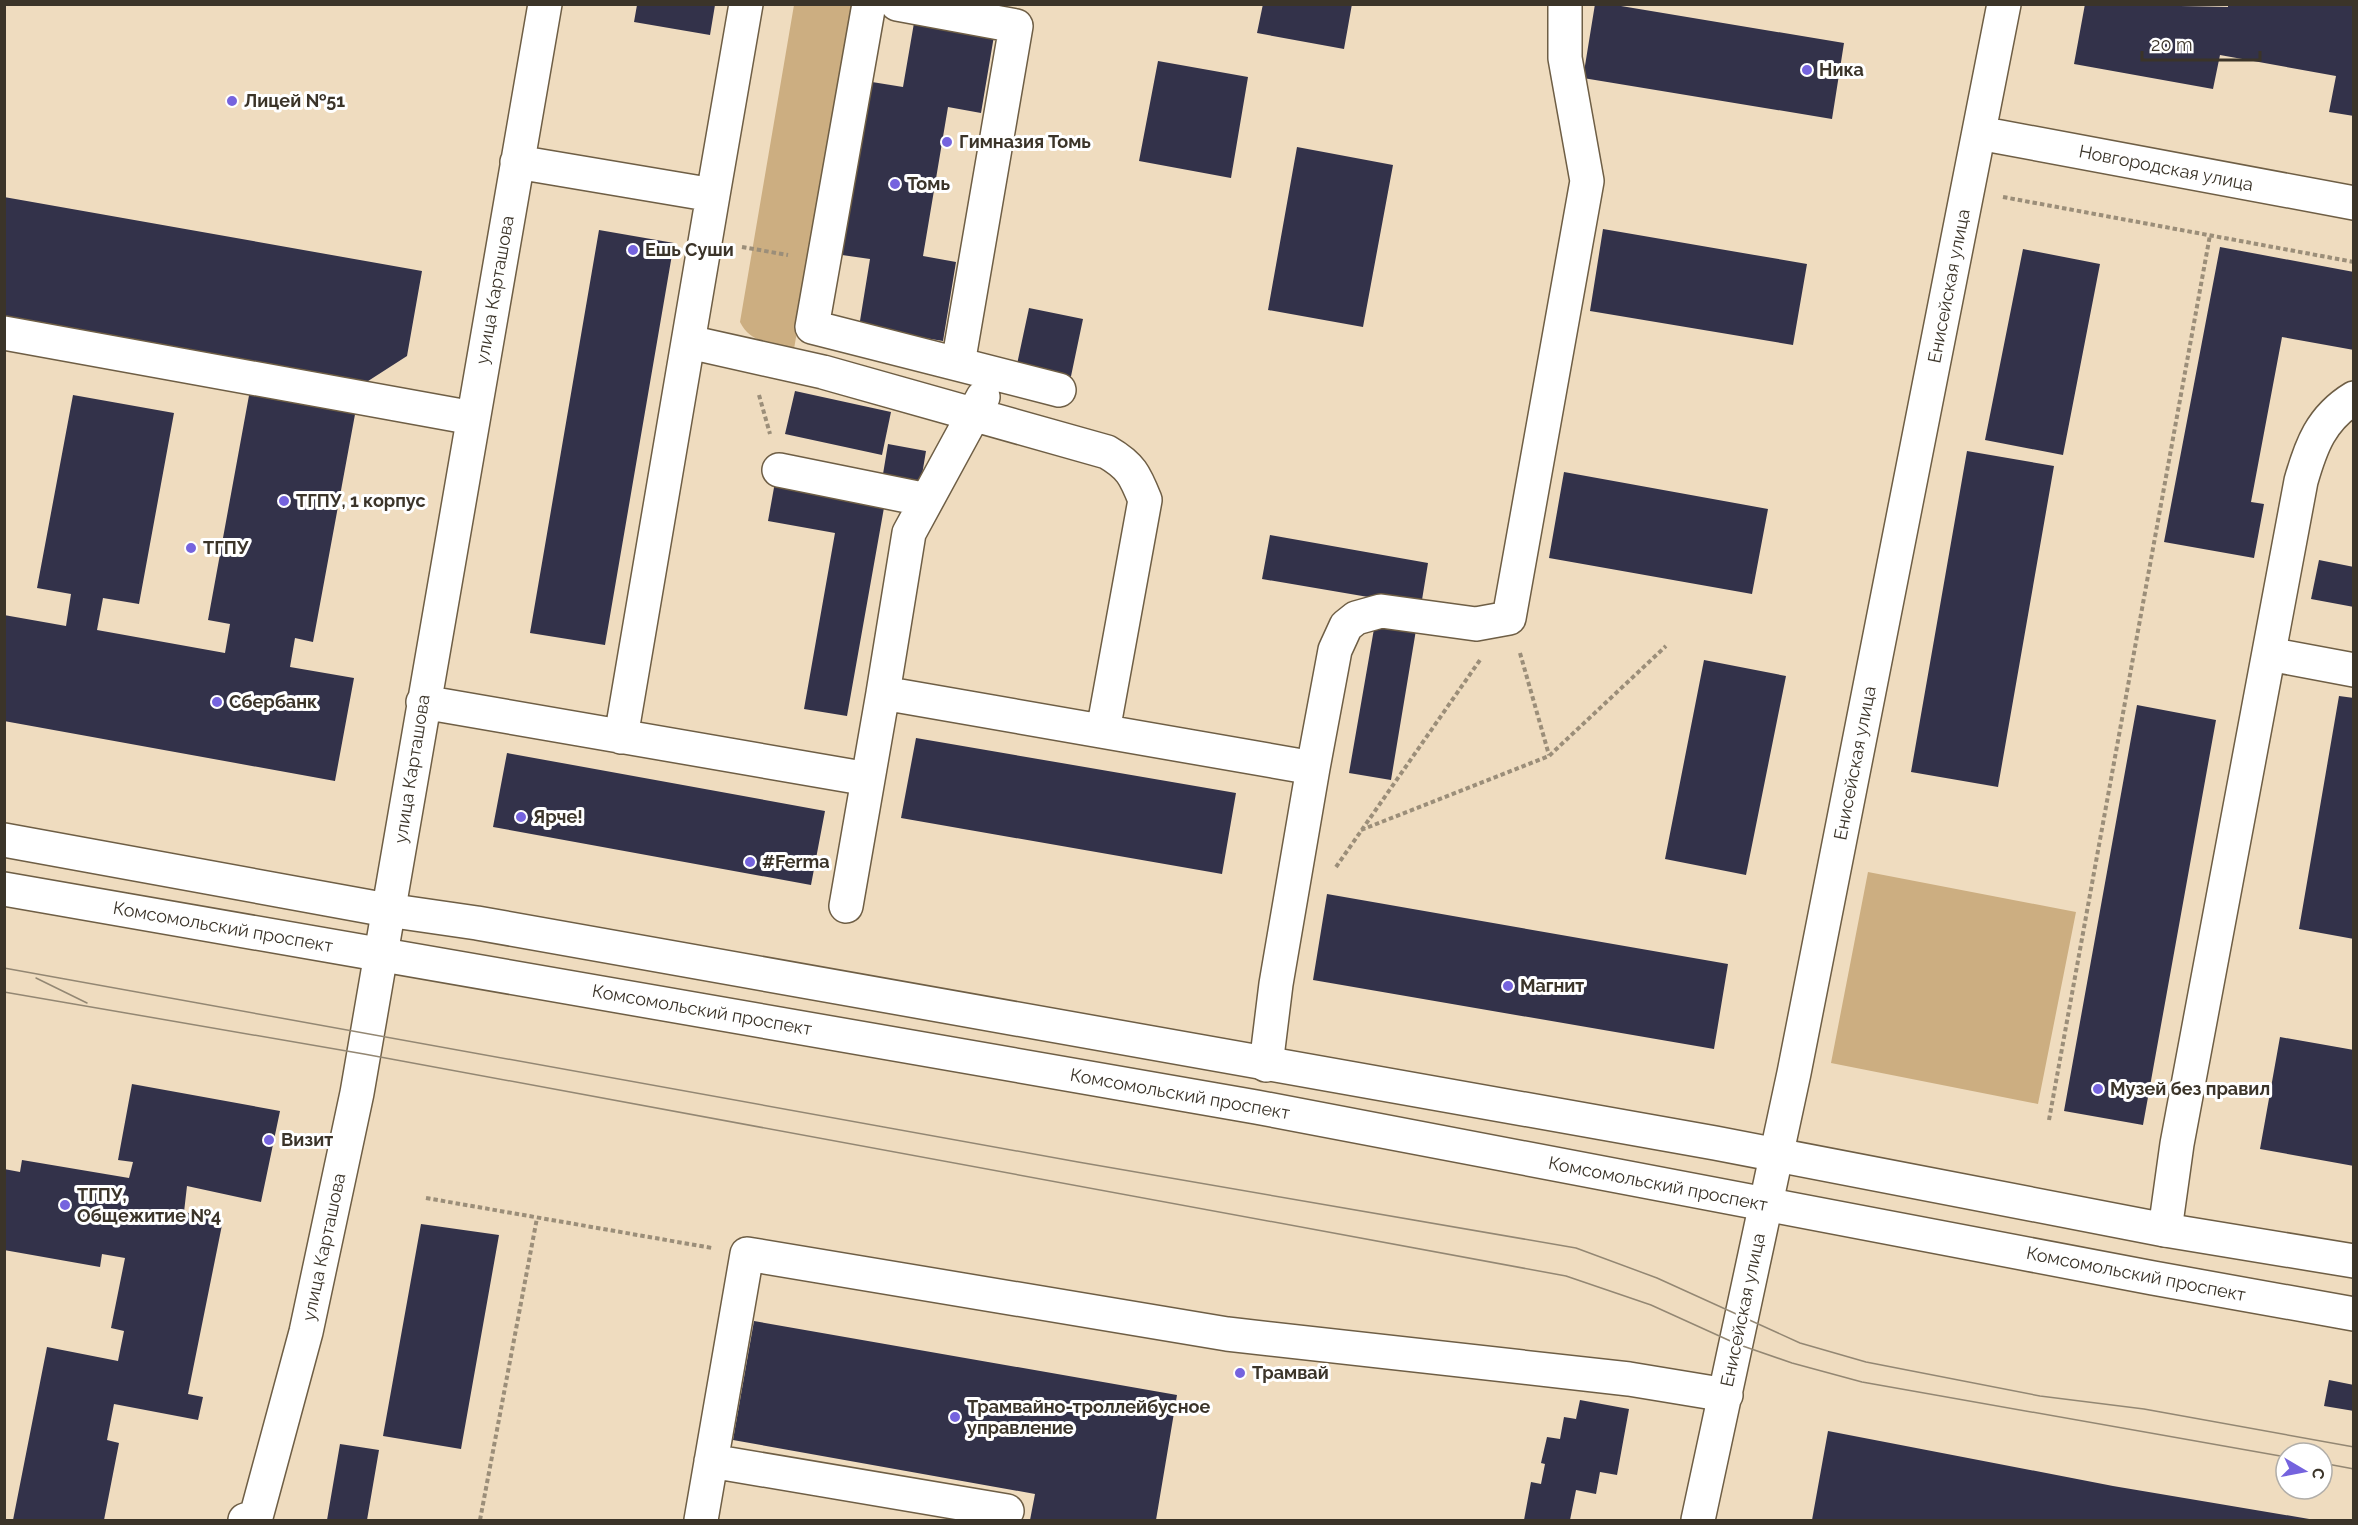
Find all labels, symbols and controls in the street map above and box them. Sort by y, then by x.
scale bar [2142,24,2260,62]
text: 20 m [2151,34,2193,55]
place label: Ника [1819,59,1864,80]
marker: Ника [1800,63,1814,77]
place label: Лицей №51 [244,90,345,111]
marker: Лицей №51 [225,94,239,108]
place label: Гимназия Томь [959,131,1091,152]
marker: Гимназия Томь [940,135,954,149]
street label: Новгородская улица [2077,140,2255,195]
place label: Томь [907,173,950,194]
marker: Томь [888,177,902,191]
street label: Енисейская улица [1923,207,1974,365]
street label: улица Карташова [471,214,518,366]
place label: Ешь Суши [645,239,734,260]
marker: Ешь Суши [626,243,640,257]
place label: ТГПУ, 1 корпус [296,490,426,511]
marker: ТГПУ, 1 корпус [277,494,291,508]
place label: ТГПУ [203,537,249,558]
marker: ТГПУ [184,541,198,555]
street label: Енисейская улица [1829,684,1880,842]
place label: Сбербанк [229,691,317,712]
street label: улица Карташова [389,693,434,845]
marker: Сбербанк [210,695,224,709]
place label: Ярче! [533,806,583,827]
marker: Ярче! [514,810,528,824]
place label: #Ferma [762,851,830,872]
marker: #Ferma [743,855,757,869]
street label: Комсомольский проспект [111,897,335,956]
place label: Магнит [1520,975,1584,996]
marker: Магнит [1501,979,1515,993]
street label: Комсомольский проспект [590,980,814,1039]
street label: Комсомольский проспект [1068,1064,1292,1123]
place label: Музей без правил [2110,1078,2270,1099]
marker: Музей без правил [2091,1082,2105,1096]
place label: Визит [281,1129,333,1150]
marker: Визит [262,1133,276,1147]
street label: Комсомольский проспект [1547,1152,1770,1215]
street label: улица Карташова [298,1171,349,1323]
place label: ТГПУ, Общежитие №4 [77,1184,221,1226]
marker: ТГПУ, Общежитие №4 [58,1198,72,1212]
street label: Енисейская улица [1716,1231,1769,1389]
street label: Комсомольский проспект [2025,1242,2248,1305]
place label: Трамвай [1252,1362,1329,1383]
marker: Трамвай [1233,1366,1247,1380]
place label: Трамвайно-троллейбусное управление [967,1396,1210,1438]
marker: Трамвайно-троллейбусное управление [948,1410,962,1424]
north arrow [2274,1441,2334,1501]
text: С [2308,1466,2329,1481]

